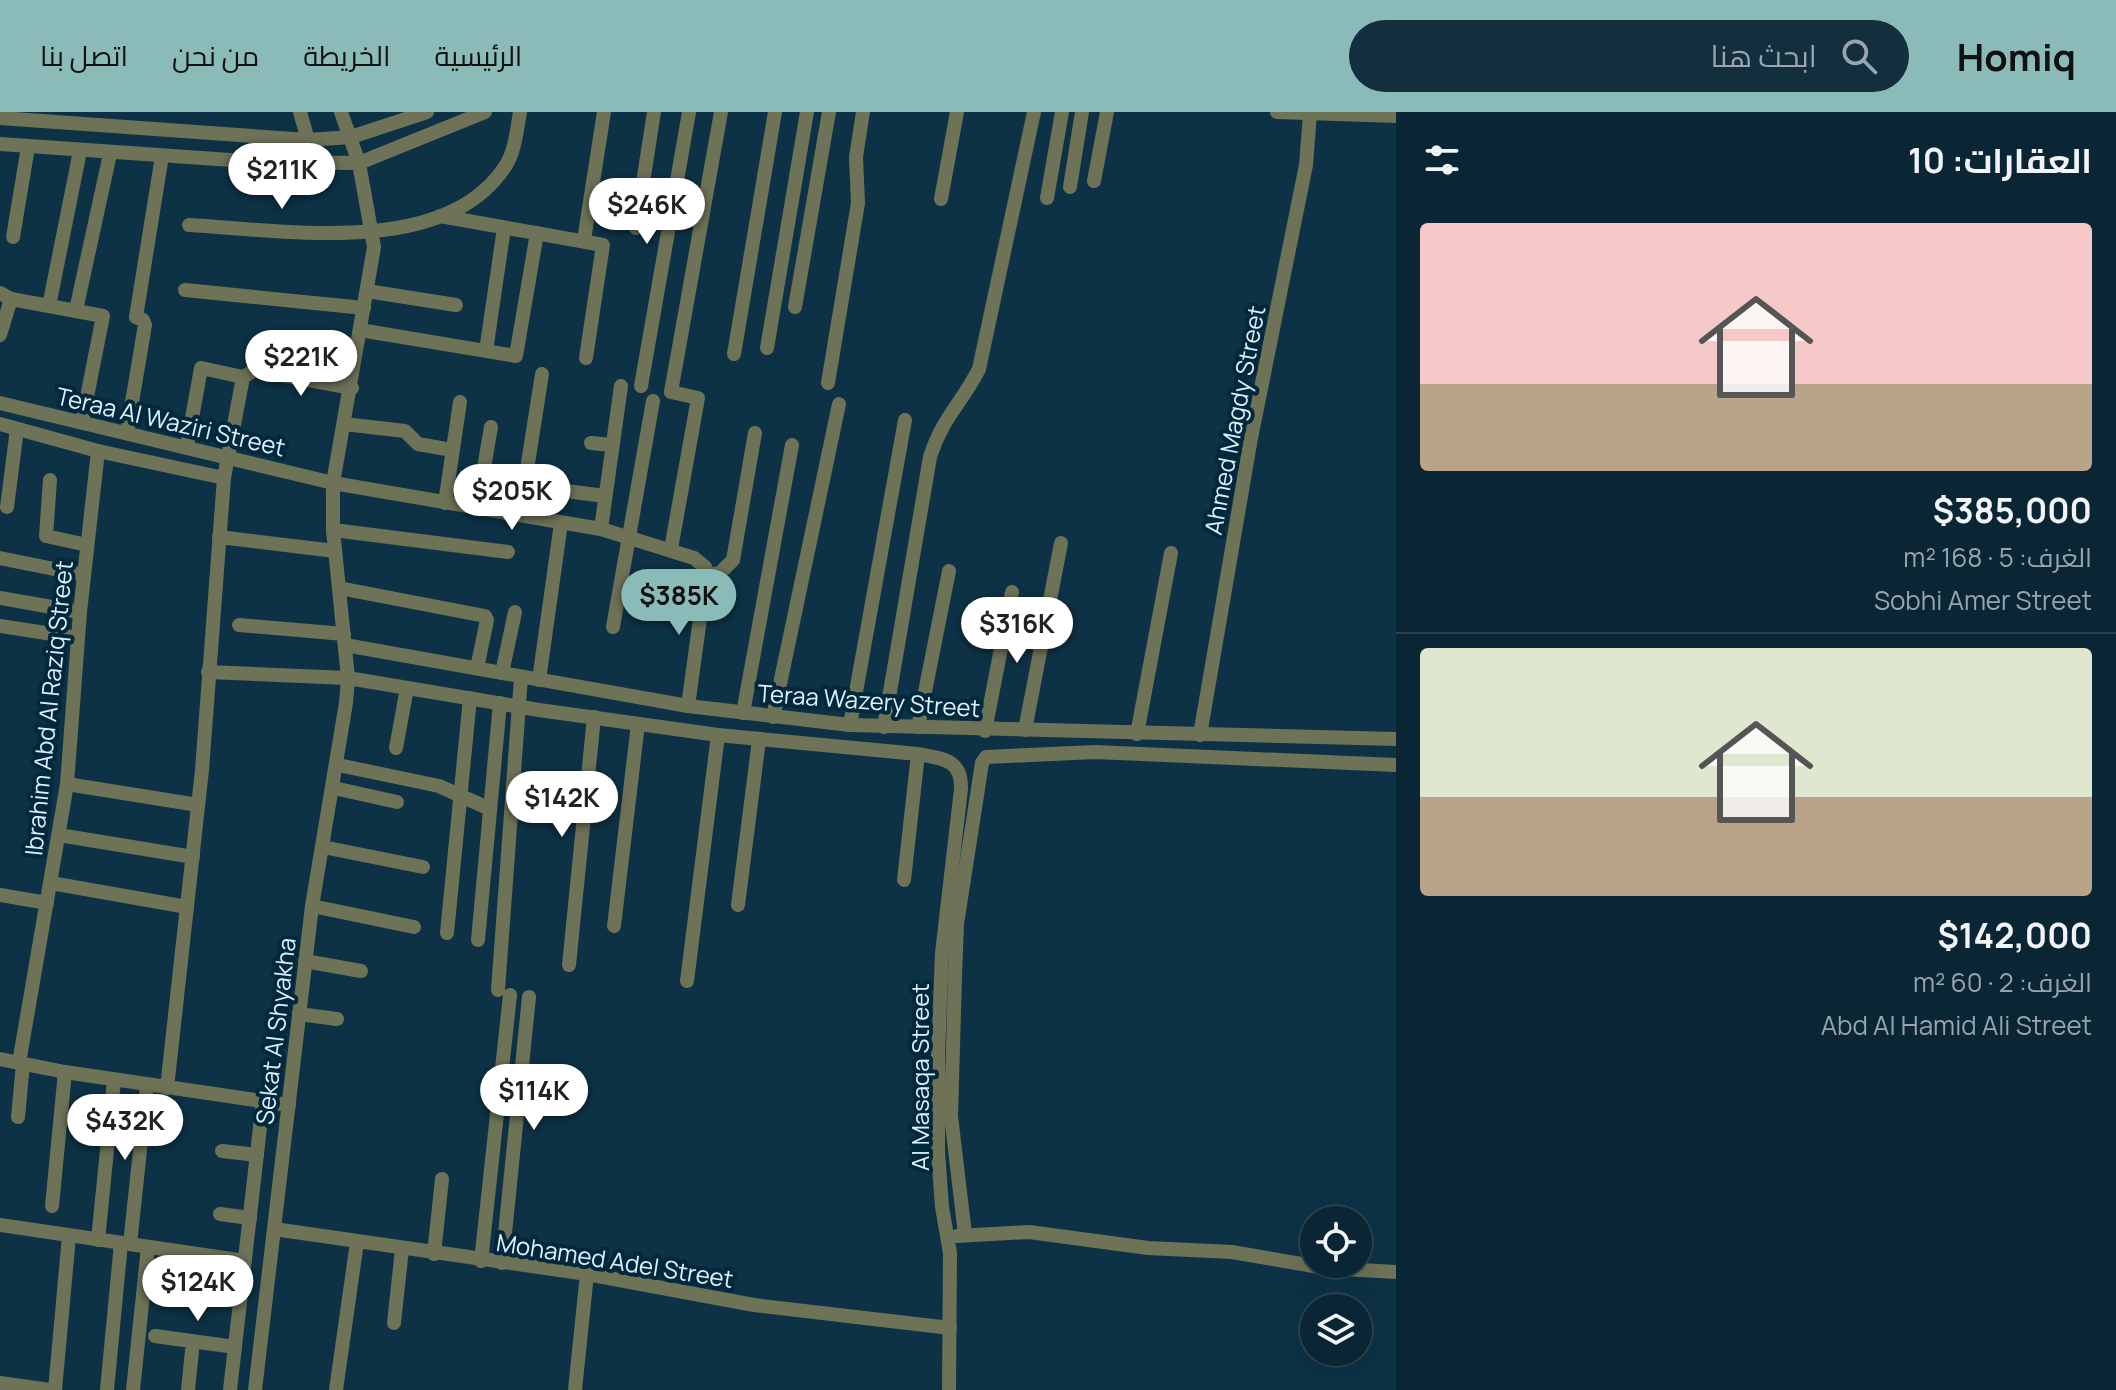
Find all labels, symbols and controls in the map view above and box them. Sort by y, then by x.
search box [1349,20,1909,92]
text: Homiq [1957,30,2076,82]
icon: search [1837,34,1881,78]
text: ابحث هنا [1711,35,1817,76]
text: اتصل بنا [40,36,128,74]
text: من نحن [172,36,259,74]
text: الخريطة [303,36,391,74]
text: الرئيسية [435,36,522,74]
text: العقارات: 10 [1908,137,2092,183]
icon: filters [1420,138,1464,182]
pin: $211K [226,143,338,211]
text: $211K [246,151,318,187]
pin: $246K [591,178,703,246]
text: $246K [607,186,687,222]
icon: home [1684,275,1828,419]
street label: Ahmed Magdy Street [1196,303,1272,537]
pin: $221K [245,330,357,398]
text: $221K [263,338,339,374]
street label: Teraa Al Waziri Street [53,379,289,463]
pin: $205K [456,464,568,532]
text: $205K [472,472,552,508]
text: $385,000 [1933,487,2092,533]
text: الغرف: 5 · 168 m² [1903,539,2092,575]
street label: Ibrahim Abd Al Raziq Street [16,559,80,857]
pin: $385K [623,569,735,637]
text: $385K [639,577,719,613]
text: Sobhi Amer Street [1874,582,2092,618]
pin: $316K [961,597,1073,665]
text: $316K [979,605,1055,641]
street label: Teraa Wazery Street [757,676,981,724]
icon: home [1684,700,1828,844]
pin: $142K [506,771,618,839]
text: $142K [524,779,600,815]
text: $142,000 [1937,912,2092,958]
street label: Sekat Al Shyakha [247,936,303,1126]
text: الغرف: 2 · 60 m² [1913,964,2092,1000]
street label: Al Masaqa Street [903,983,936,1171]
text: Abd Al Hamid Ali Street [1821,1007,2092,1043]
pin: $114K [478,1064,590,1132]
text: $114K [498,1072,570,1108]
pin: $432K [69,1094,181,1162]
text: $432K [85,1102,165,1138]
map controls [1300,1206,1372,1366]
button: locate [1300,1206,1372,1278]
street label: Mohamed Adel Street [494,1225,736,1295]
pin: $124K [142,1255,254,1323]
text: $124K [160,1263,236,1299]
button: layers [1300,1294,1372,1366]

